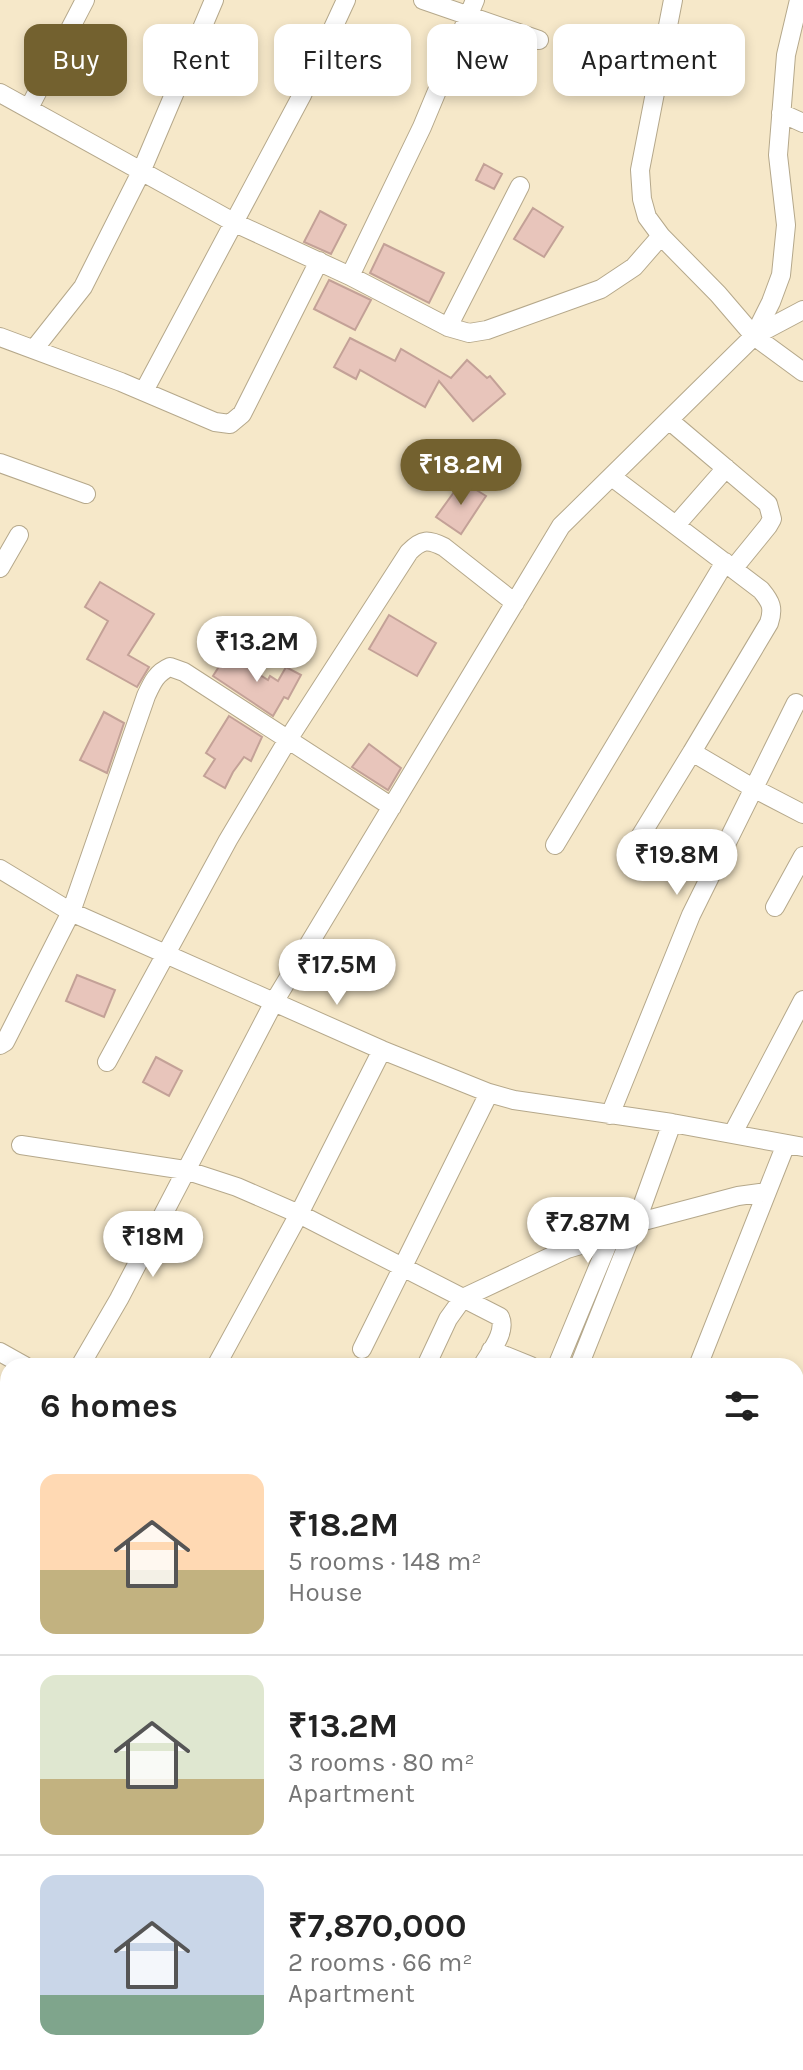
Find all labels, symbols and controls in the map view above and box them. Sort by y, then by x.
chip: Buy [24,24,127,96]
chip: Rent [143,24,258,96]
chip: Filters [274,24,411,96]
chip: New [427,24,537,96]
chip: Apartment [553,24,745,96]
pin: ₹18.2M [396,439,526,507]
text: ₹18.2M [418,449,504,480]
pin: ₹13.2M [192,616,322,684]
text: ₹13.2M [215,626,299,657]
pin: ₹19.8M [612,829,742,897]
text: ₹19.8M [634,839,720,870]
pin: ₹17.5M [272,939,402,1007]
text: ₹17.5M [297,949,377,980]
pin: ₹7.87M [523,1197,653,1265]
text: ₹7.87M [545,1207,631,1238]
pin: ₹18M [106,1211,200,1279]
text: ₹18M [121,1221,185,1252]
icon: filters [720,1384,764,1428]
text: 6 homes [40,1386,178,1426]
text: ₹18.2M [288,1505,399,1545]
icon: home [104,1506,200,1602]
text: 5 rooms · 148 m² [288,1546,482,1577]
text: House [288,1577,362,1608]
text: ₹13.2M [288,1706,398,1746]
icon: home [104,1707,200,1803]
text: 3 rooms · 80 m² [288,1747,475,1778]
text: Apartment [288,1778,415,1809]
text: ₹7,870,000 [288,1906,466,1946]
icon: home [104,1907,200,2003]
text: 2 rooms · 66 m² [288,1947,473,1978]
text: Apartment [288,1978,415,2009]

